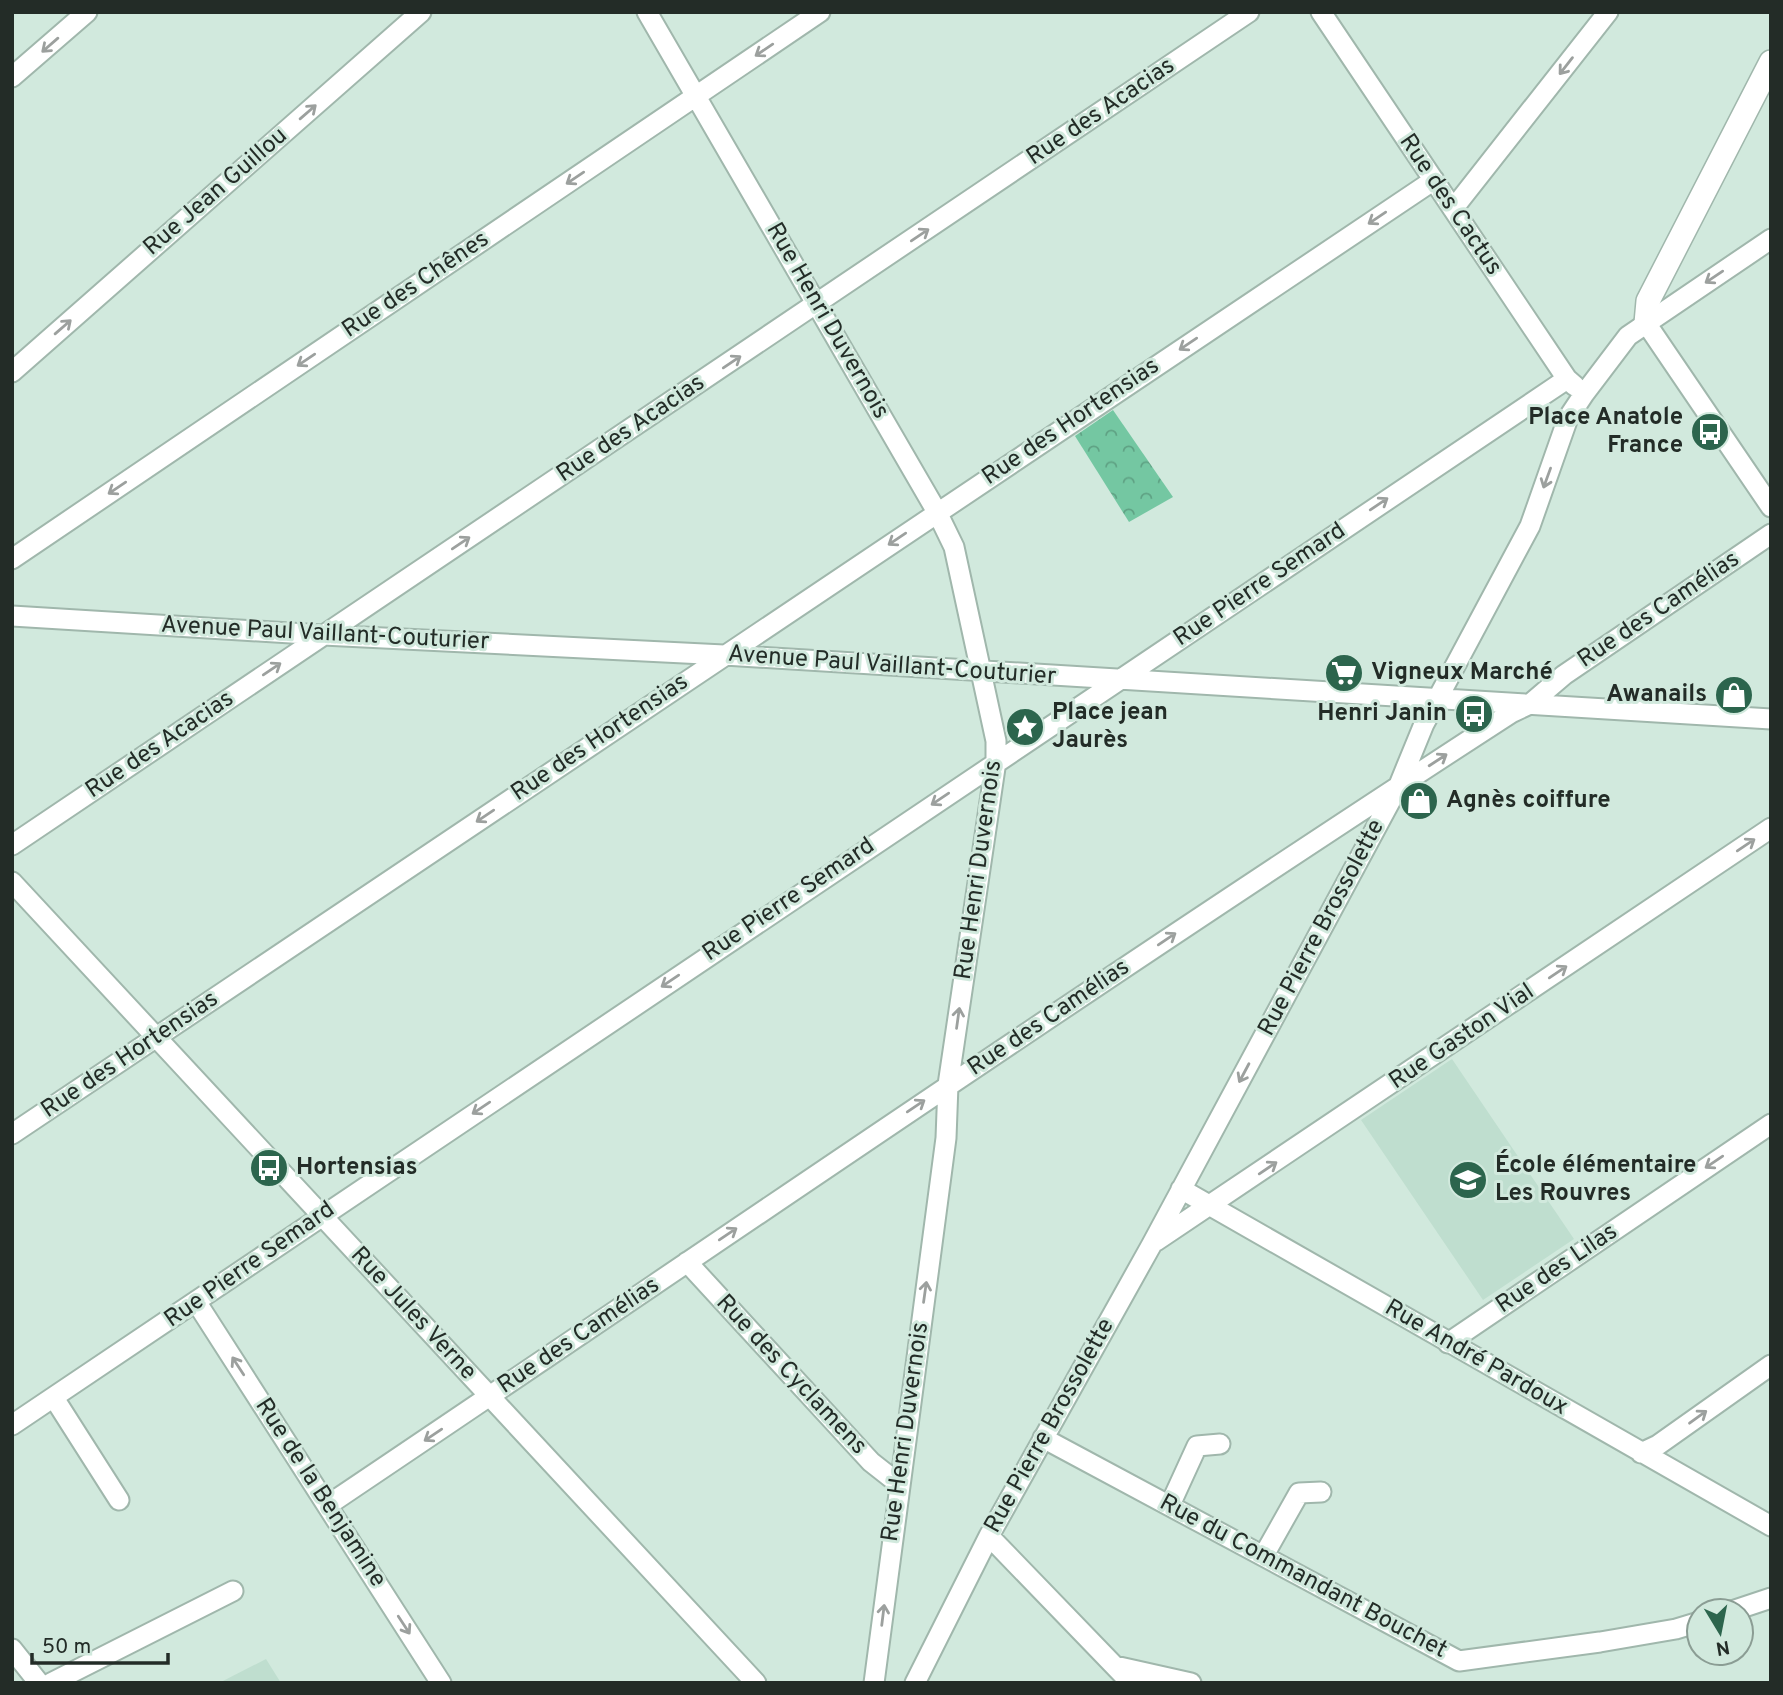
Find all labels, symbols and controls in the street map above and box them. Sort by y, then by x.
one-way arrow [41,37,59,53]
one-way arrow [754,44,774,58]
street label: Rue des Acacias [1021,51,1181,173]
one-way arrow [1558,56,1573,75]
one-way arrow [298,104,316,120]
street label: Rue Jean Guillou [138,121,294,263]
street label: Rue des Cactus [1392,129,1508,281]
one-way arrow [566,171,585,185]
one-way arrow [1368,211,1387,225]
street label: Rue Henri Duvernois [759,218,895,424]
street label: Rue des Chênes [337,225,495,345]
one-way arrow [910,228,929,242]
one-way arrow [1705,270,1724,284]
one-way arrow [54,319,72,335]
one-way arrow [1179,337,1198,352]
street label: Rue des Hortensias [977,352,1165,492]
one-way arrow [296,353,316,367]
one-way arrow [721,355,741,369]
street label: Rue des Acacias [551,368,711,490]
place label: Place Anatole France [1528,403,1683,461]
bus stop icon: Place Anatole France [1689,411,1731,453]
one-way arrow [1540,466,1552,488]
one-way arrow [108,481,127,495]
one-way arrow [1369,497,1388,511]
street label: Rue Pierre Semard [1168,516,1352,654]
one-way arrow [888,532,907,546]
one-way arrow [451,536,470,550]
street label: Rue des Camélias [1572,545,1746,675]
street label: Avenue Paul Vaillant-Couturier [160,610,490,658]
street label: Avenue Paul Vaillant-Couturier [727,640,1057,692]
supermarket icon: Vigneux Marché [1323,652,1365,694]
place label: Vigneux Marché [1371,658,1553,688]
one-way arrow [262,662,281,677]
street label: Rue des Hortensias [506,668,694,808]
shop icon: Awanails [1713,674,1755,716]
place label: Awanails [1606,680,1707,710]
street label: Rue des Acacias [80,684,240,806]
bus stop icon: Henri Janin [1453,693,1495,735]
place label: Place jean Jaurès [1052,698,1168,756]
place label: Henri Janin [1317,699,1447,729]
place icon: Place jean Jaurès [1004,706,1046,748]
one-way arrow [1428,752,1448,766]
street label: Rue Henri Duvernois [949,758,1009,982]
shop icon: Agnès coiffure [1398,780,1440,822]
place label: Agnès coiffure [1446,786,1611,816]
one-way arrow [930,792,950,806]
one-way arrow [475,809,495,823]
street label: Rue Pierre Brossolette [1252,814,1392,1042]
street label: Rue Pierre Semard [697,831,881,969]
one-way arrow [1736,837,1755,852]
one-way arrow [1157,932,1176,946]
street label: Rue des Camélias [962,953,1136,1083]
one-way arrow [1547,965,1567,979]
one-way arrow [661,974,680,988]
street label: Rue Gaston Vial [1384,977,1540,1097]
street label: Rue des Hortensias [36,985,224,1125]
one-way arrow [951,1007,964,1030]
one-way arrow [1236,1062,1250,1082]
one-way arrow [906,1099,926,1113]
one-way arrow [472,1101,491,1115]
bus stop icon: Hortensias [248,1147,290,1189]
place label: École élémentaire Les Rouvres [1495,1149,1696,1209]
place label: Hortensias [296,1153,418,1183]
one-way arrow [1705,1155,1724,1170]
school or university icon: École élémentaire Les Rouvres [1447,1159,1489,1201]
one-way arrow [1258,1161,1277,1175]
street label: Rue Pierre Semard [159,1195,341,1335]
street label: Rue des Lilas [1490,1217,1624,1321]
one-way arrow [718,1227,738,1241]
street label: Rue Jules Verne [344,1241,482,1387]
street label: Rue des Camélias [492,1271,666,1401]
one-way arrow [919,1281,932,1304]
street label: Rue des Cyclamens [709,1289,873,1461]
street label: Rue André Pardoux [1379,1293,1573,1423]
street label: Rue Pierre Brossolette [978,1313,1122,1539]
street label: Rue Henri Duvernois [876,1320,936,1544]
one-way arrow [231,1356,245,1376]
street label: Rue de la Benjamine [248,1393,392,1593]
one-way arrow [1688,1409,1707,1424]
one-way arrow [424,1428,443,1442]
street label: Rue du Commandant Bouchet [1154,1488,1452,1666]
north arrow [1685,1597,1755,1667]
one-way arrow [876,1604,889,1627]
one-way arrow [397,1615,412,1634]
scale bar [32,1622,168,1666]
text: 50 m [42,1634,91,1661]
text: N [1714,1634,1731,1660]

